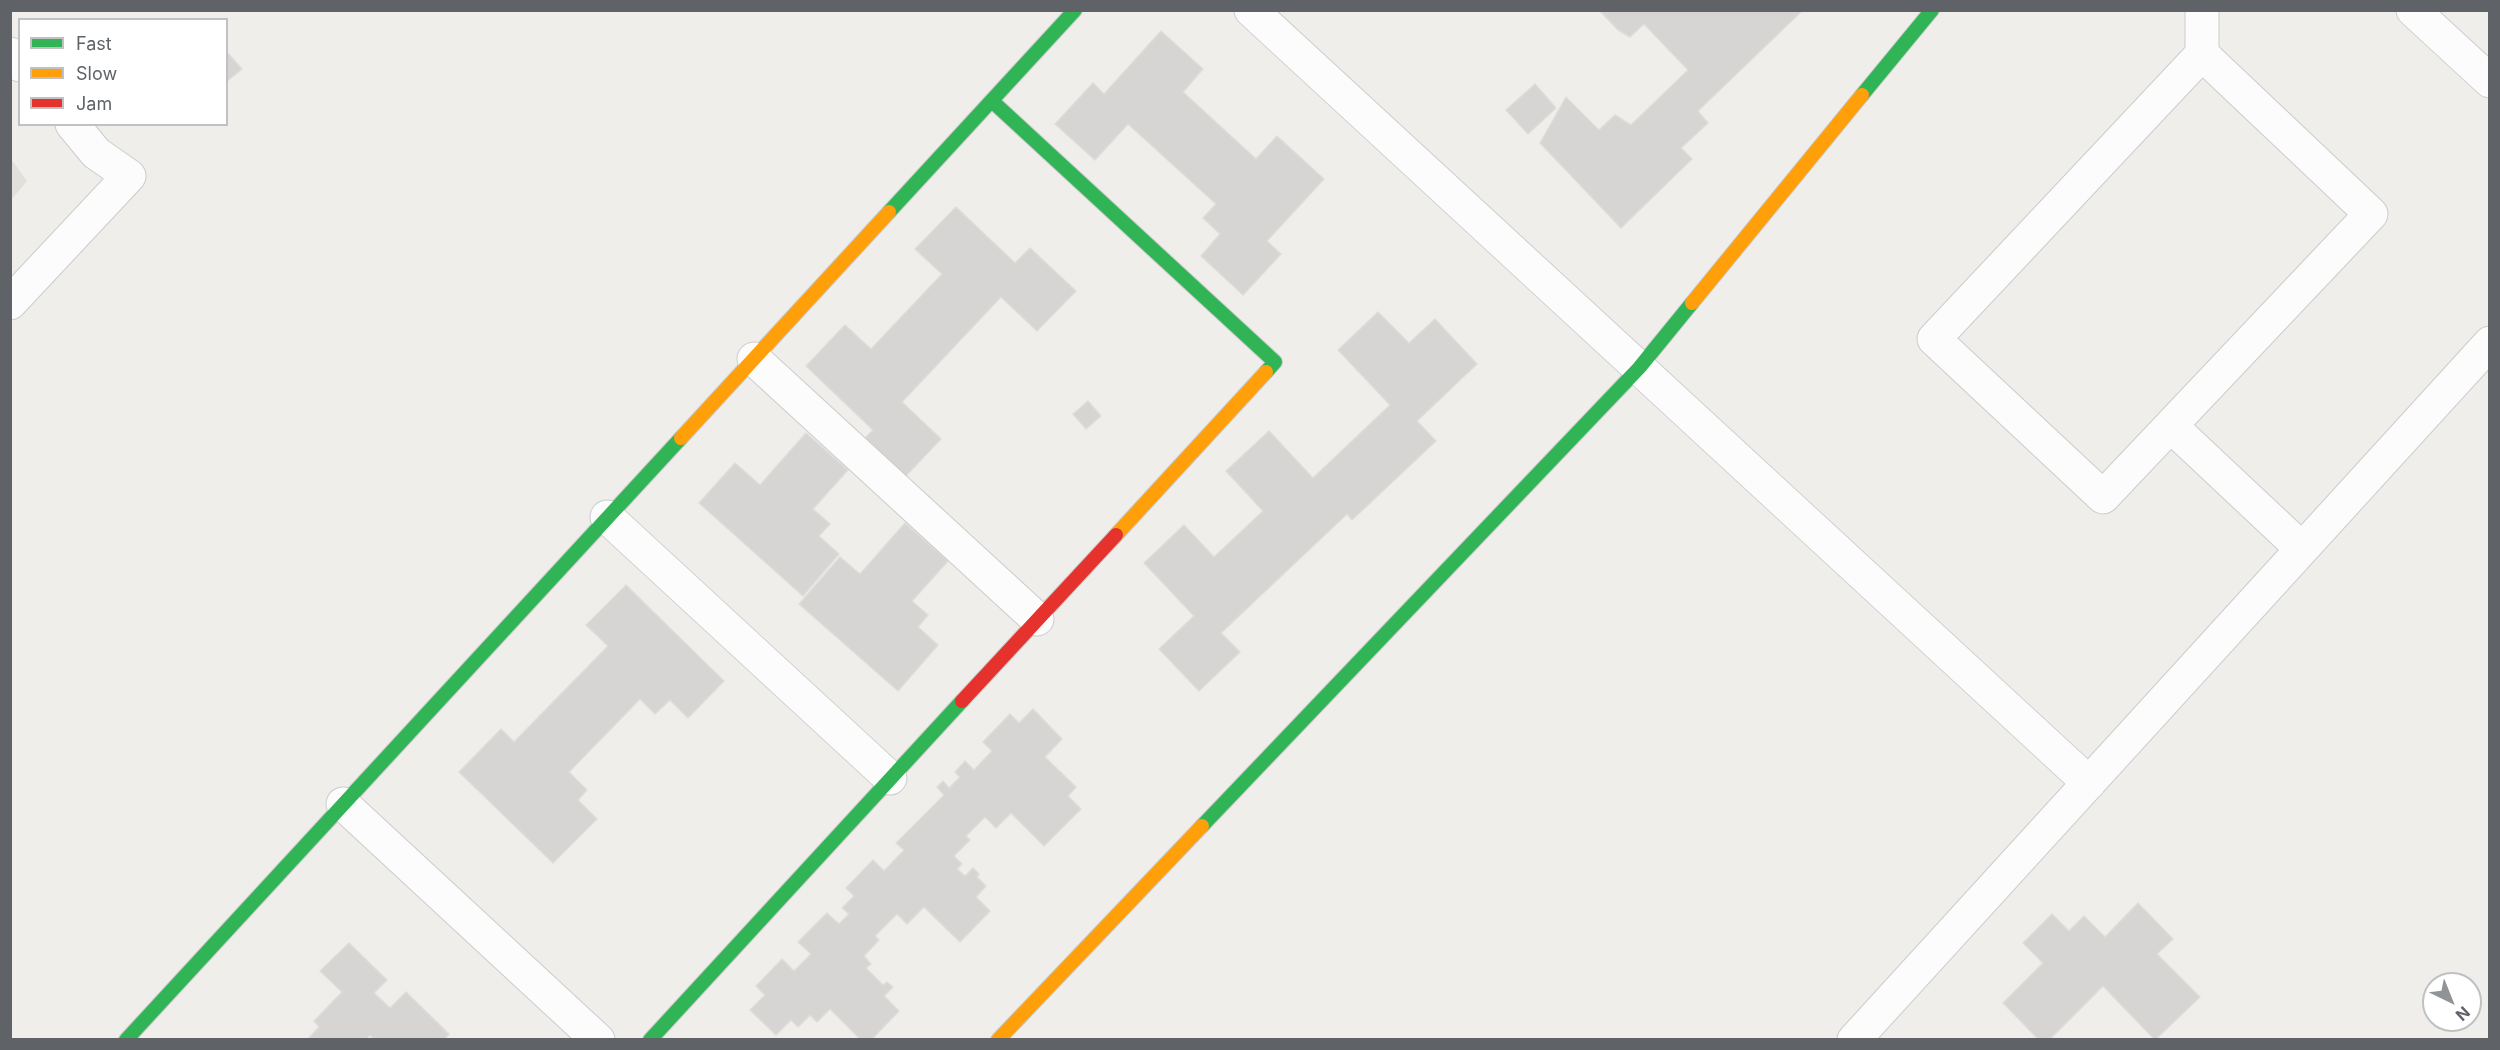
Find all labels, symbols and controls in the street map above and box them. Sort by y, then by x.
legend [18,18,228,126]
text: Fast [76,33,112,54]
text: Slow [76,63,117,84]
text: Jam [76,93,112,114]
north arrow [2422,972,2482,1032]
text: N [2452,1002,2474,1025]

